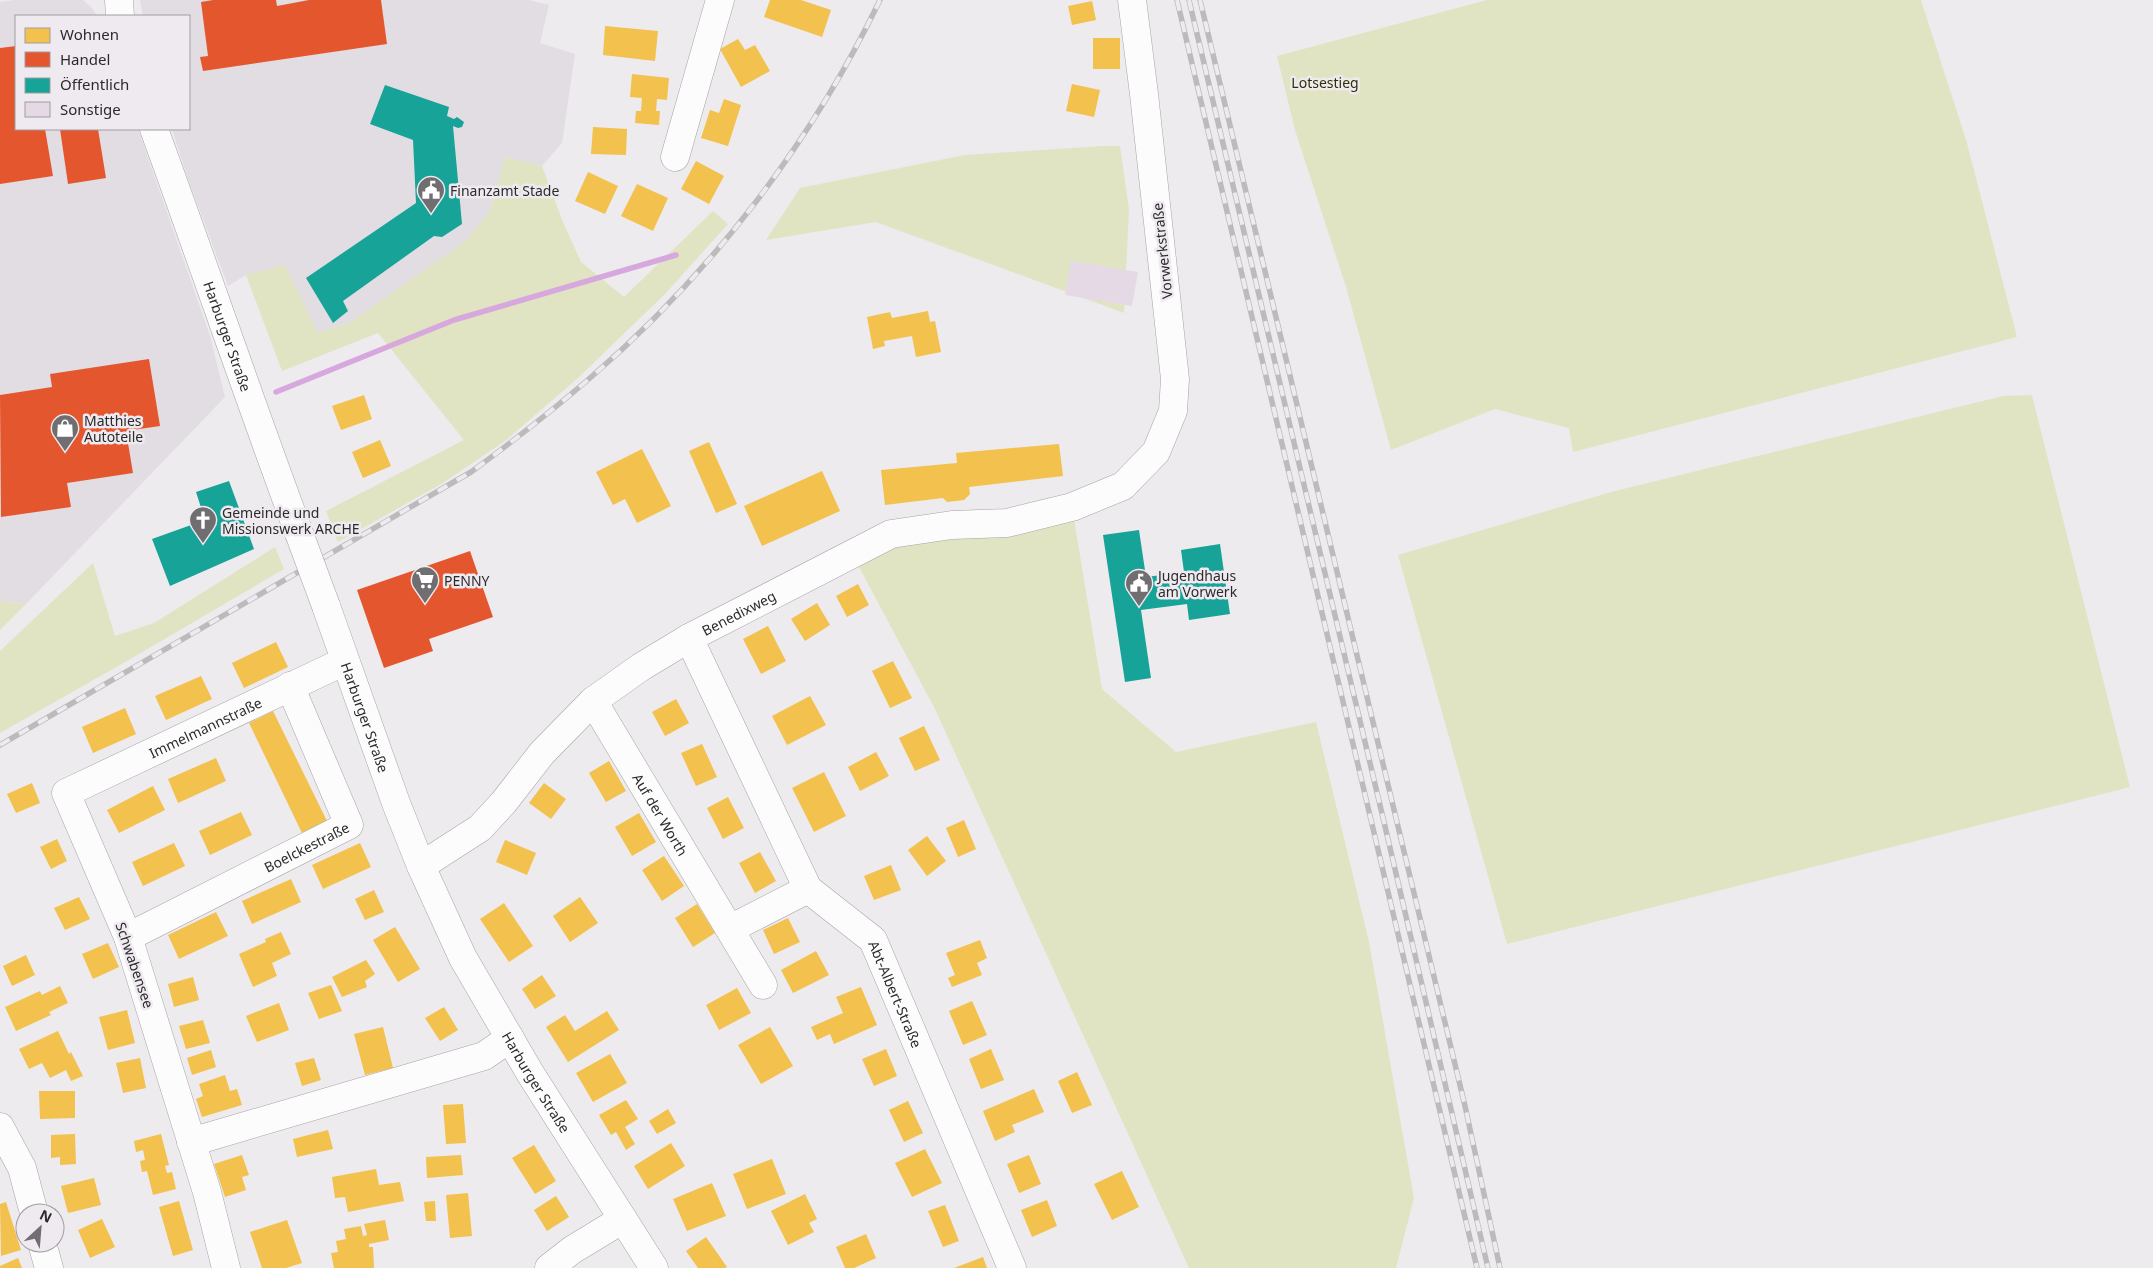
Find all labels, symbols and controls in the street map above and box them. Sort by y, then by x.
legend [15,15,190,130]
text: Wohnen [60,24,119,44]
text: Handel [60,49,110,69]
park label: Lotsestieg [1291,73,1359,92]
text: Öffentlich [60,74,129,94]
text: Sonstige [60,99,121,119]
public building icon: Finanzamt Stade [416,175,446,214]
place label: Finanzamt Stade [450,181,559,200]
street label: Vorwerkstraße [1148,202,1176,300]
street label: Harburger Straße [200,278,256,394]
place label: Matthies Autoteile [84,411,143,446]
shop icon: Matthies Autoteile [50,413,80,452]
place label: Gemeinde und Missionswerk ARCHE [222,503,360,538]
church icon: Gemeinde und Missionswerk ARCHE [188,505,218,544]
supermarket icon: PENNY [410,565,440,604]
place label: Jugendhaus am Vorwerk [1156,566,1238,601]
public building icon: Jugendhaus am Vorwerk [1124,568,1154,607]
place label: PENNY [444,571,490,590]
street label: Benedixweg [698,586,779,639]
street label: Harburger Straße [337,659,394,775]
street label: Immelmannstraße [146,692,265,762]
street label: Auf der Worth [629,770,693,859]
street label: Boelckestraße [261,817,352,876]
street label: Schwabensee [111,920,159,1011]
street label: Abt-Albert-Straße [865,938,927,1050]
street label: Harburger Straße [498,1028,575,1136]
north arrow [15,1203,65,1253]
text: N [37,1205,55,1227]

